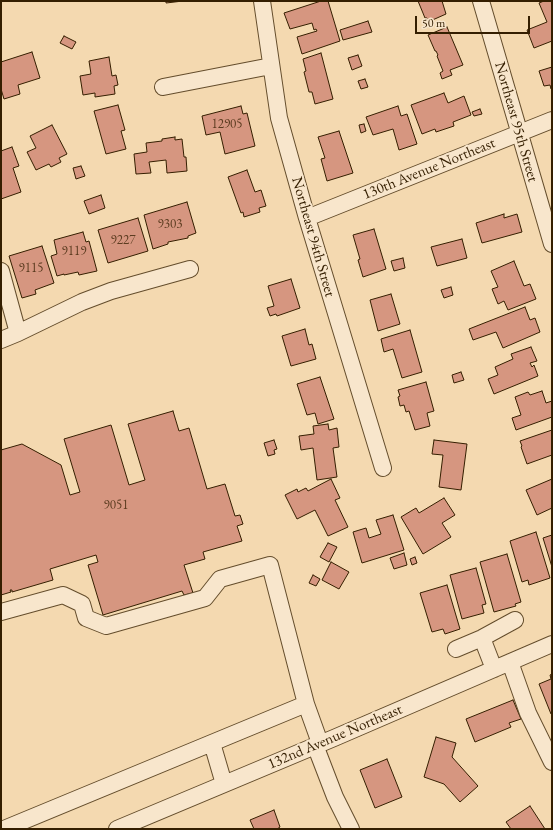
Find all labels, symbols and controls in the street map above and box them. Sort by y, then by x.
scale bar [417,8,532,34]
text: 50 m [422,15,445,31]
street label: Northeast 95th Street [490,60,542,184]
house number: 12905 [211,116,243,132]
street label: 130th Avenue Northeast [360,134,498,204]
street label: Northeast 94th Street [287,175,339,299]
house number: 9303 [158,216,182,232]
house number: 9227 [111,232,135,248]
house number: 9119 [62,243,86,259]
house number: 9115 [19,260,43,276]
house number: 9051 [104,497,128,513]
street label: 132nd Avenue Northeast [265,701,405,773]

